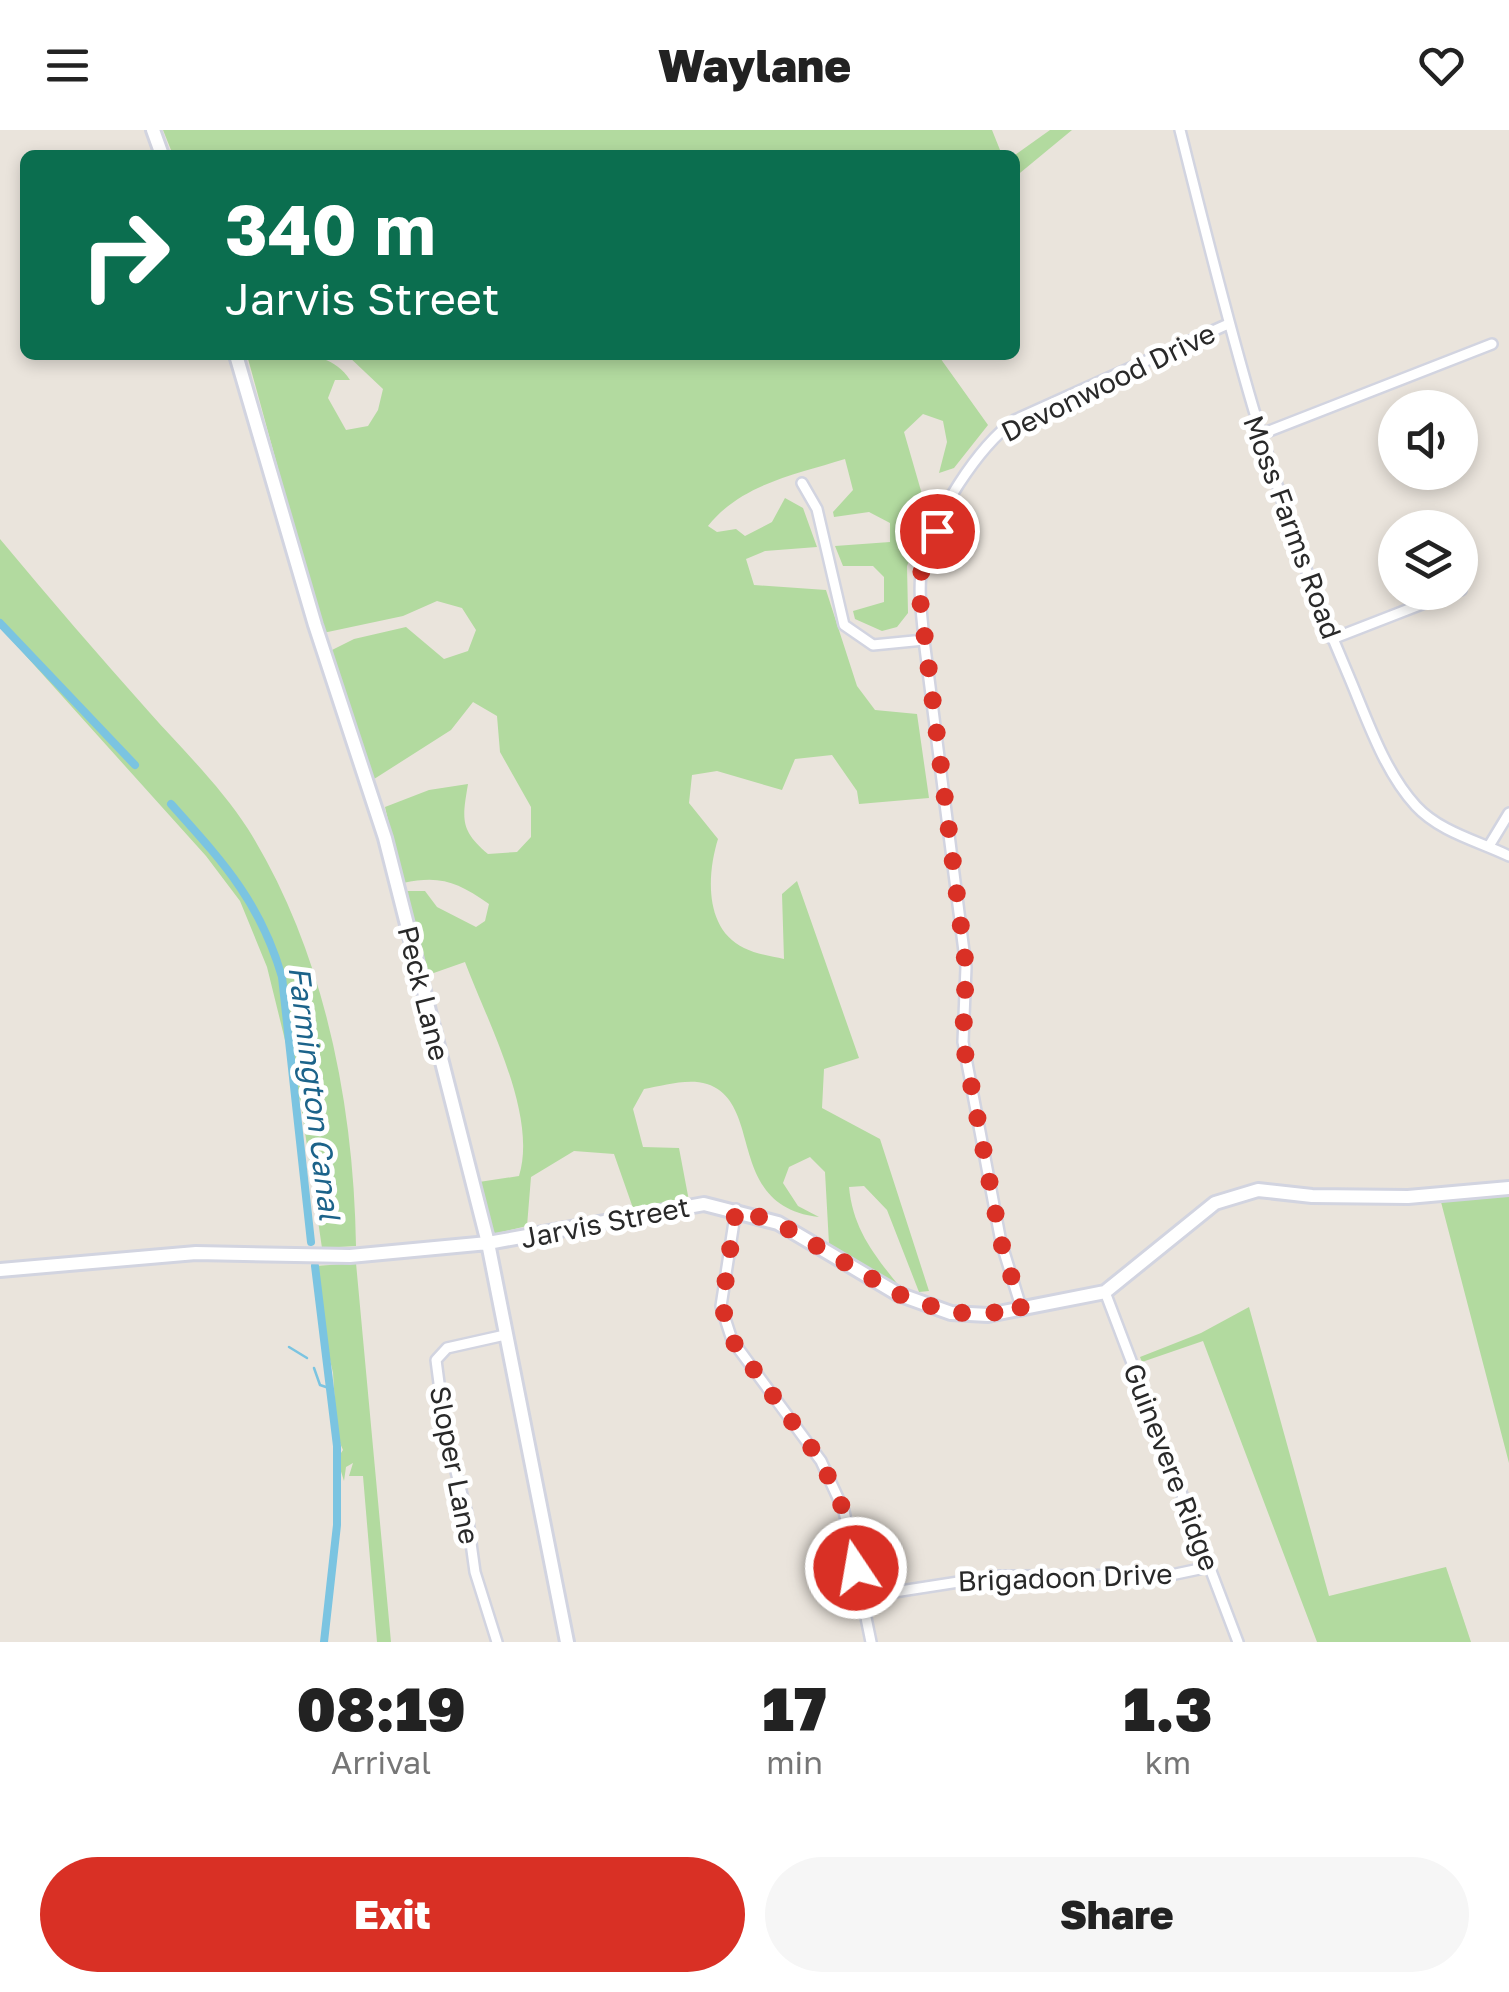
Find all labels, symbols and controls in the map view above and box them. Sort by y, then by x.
icon: menu [40,38,95,93]
text: Waylane [658,38,851,92]
icon: heart [1414,38,1469,93]
text: 340 m [225,186,436,270]
icon: right [60,190,190,320]
text: Jarvis Street [225,271,500,325]
street label: Devonwood Drive [996,316,1220,448]
map controls [1378,390,1478,610]
button: sound [1378,390,1478,490]
street label: Moss Farms Road [1237,411,1349,643]
pin [895,489,980,574]
icon: arrive [910,504,965,559]
button: layers [1378,510,1478,610]
street label: Peck Lane [391,922,457,1064]
water label: Farmington Canal [282,964,349,1223]
street label: Jarvis Street [518,1189,692,1255]
street label: Guinevere Ridge [1117,1359,1227,1575]
street label: Sloper Lane [424,1383,486,1547]
position arrow [804,1516,908,1620]
street label: Brigadoon Drive [957,1557,1173,1597]
text: 08:19 [296,1672,466,1744]
text: 17 [762,1672,827,1744]
text: 1.3 [1123,1672,1213,1744]
text: Arrival [331,1743,431,1781]
text: min [766,1743,823,1781]
text: km [1145,1743,1191,1781]
button: Exit [40,1857,745,1972]
button: Share [765,1857,1469,1972]

